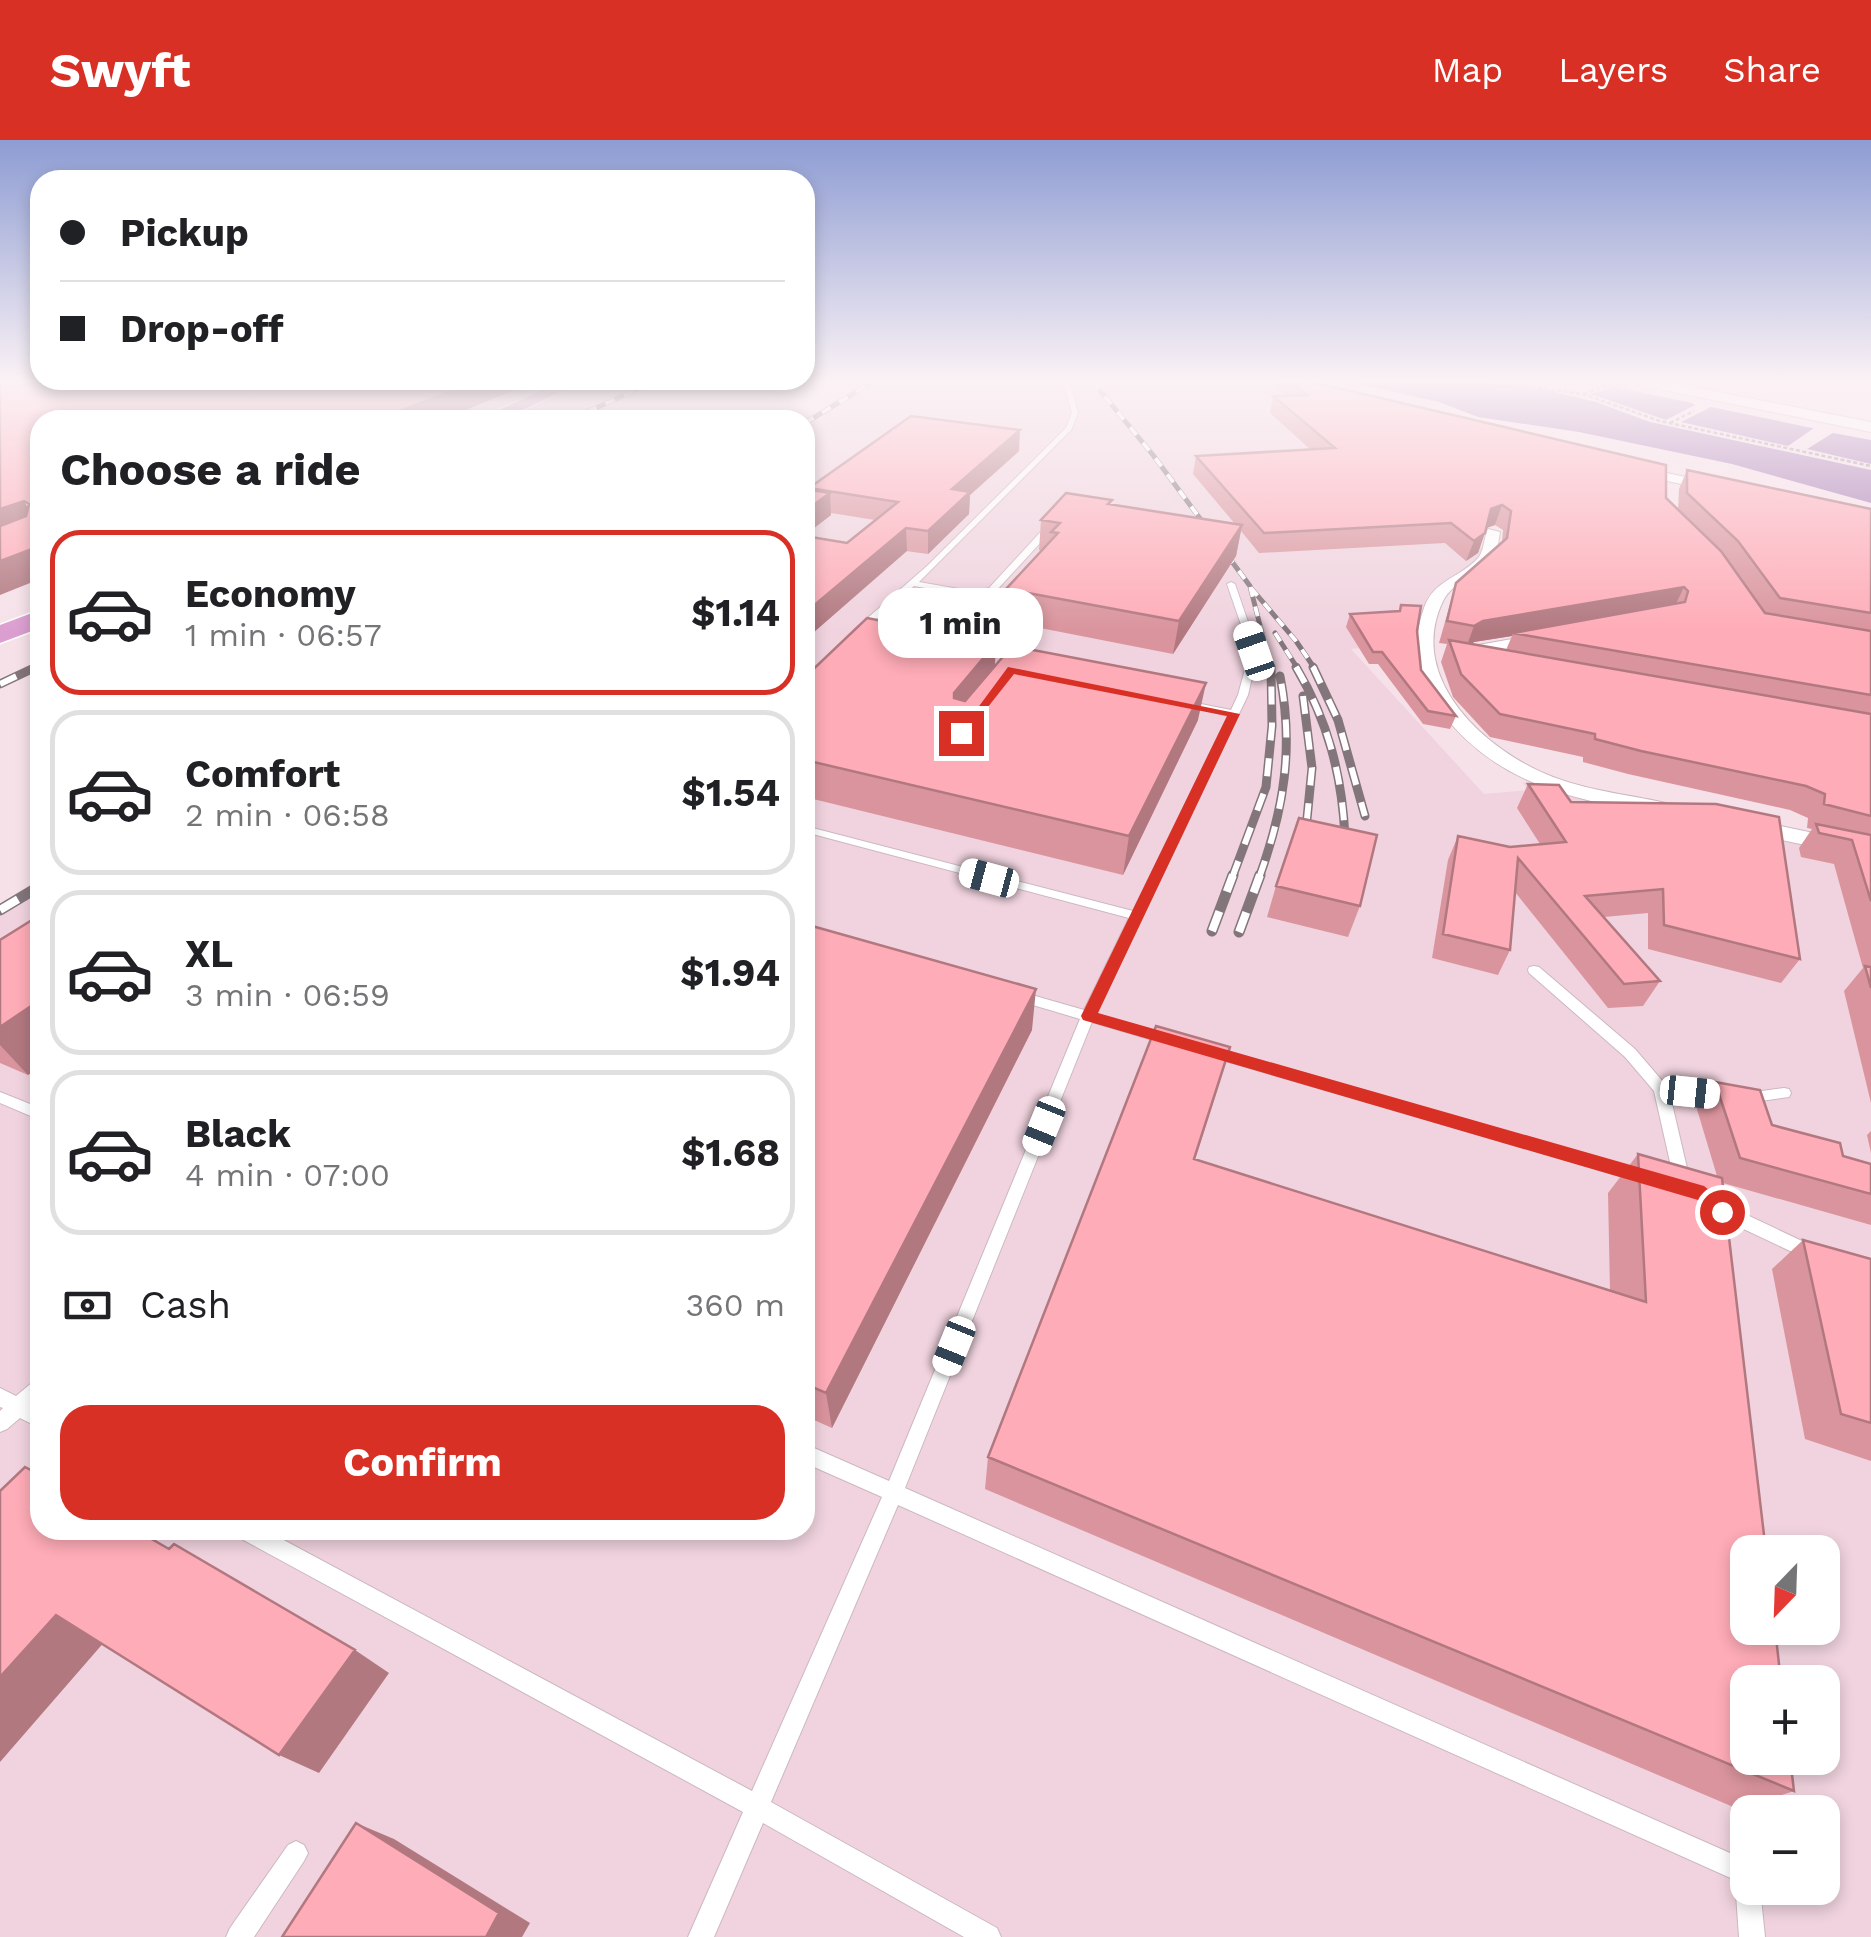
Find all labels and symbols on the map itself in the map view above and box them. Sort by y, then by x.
callout: 1 min [878,588,1044,658]
car [1230,618,1278,684]
route end [939,711,984,756]
car [956,856,1022,900]
car [1659,1074,1721,1110]
car [1019,1093,1069,1159]
route start [1700,1190,1745,1235]
car [929,1313,979,1379]
north arrow [1730,1535,1840,1645]

